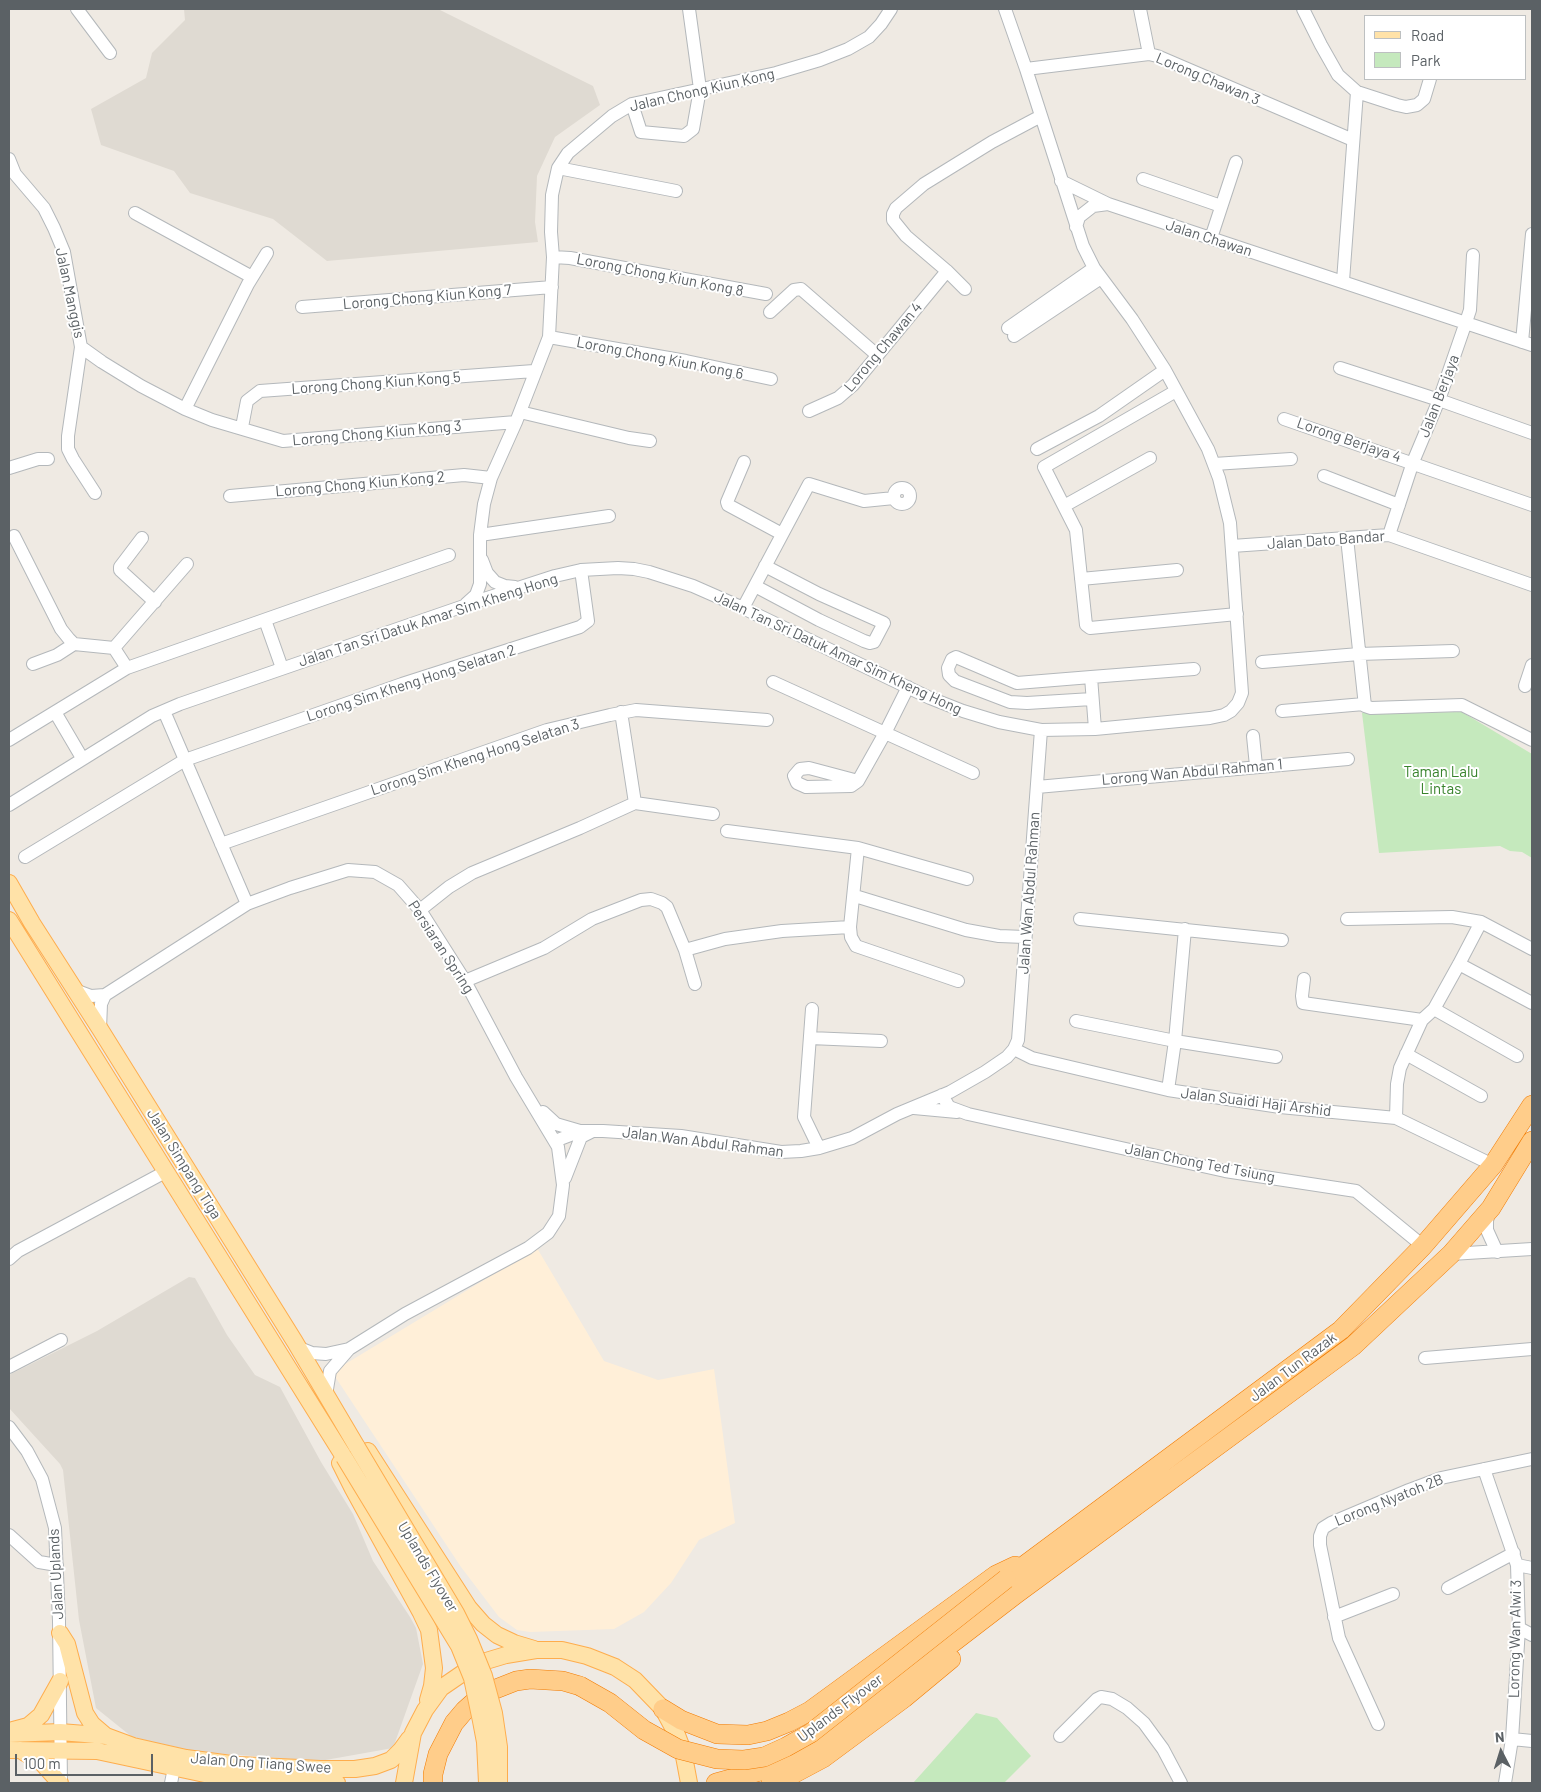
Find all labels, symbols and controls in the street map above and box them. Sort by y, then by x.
legend [1364,15,1526,80]
text: Road [1411,26,1444,44]
street label: Lorong Chawan 3 [1153,49,1263,109]
text: Park [1411,51,1440,69]
street label: Jalan Chong Kiun Kong [628,65,776,115]
street label: Jalan Chawan [1164,216,1254,260]
street label: Jalan Manggis [52,246,88,340]
street label: Lorong Chong Kiun Kong 8 [575,250,745,300]
street label: Lorong Chong Kiun Kong 7 [342,281,512,313]
street label: Lorong Chawan 4 [840,298,926,396]
street label: Lorong Chong Kiun Kong 6 [575,333,745,383]
street label: Jalan Berjaya [1415,352,1463,440]
street label: Lorong Chong Kiun Kong 5 [291,368,461,398]
street label: Lorong Berjaya 4 [1294,414,1404,466]
street label: Lorong Chong Kiun Kong 3 [292,417,462,449]
street label: Lorong Chong Kiun Kong 2 [274,468,446,500]
street label: Jalan Dato Bandar [1267,527,1385,553]
street label: Jalan Tan Sri Datuk Amar Sim Kheng Hong [296,570,560,670]
street label: Jalan Tan Sri Datuk Amar Sim Kheng Hong [711,587,965,719]
street label: Lorong Sim Kheng Hong Selatan 2 [304,641,518,725]
street label: Lorong Sim Kheng Hong Selatan 3 [368,715,582,799]
street label: Lorong Wan Abdul Rahman 1 [1101,755,1283,789]
park label: Taman Lalu Lintas [1404,763,1478,798]
street label: Jalan Wan Abdul Rahman [1014,811,1044,975]
street label: Persiaran Spring [404,897,478,997]
street label: Jalan Suaidi Haji Arshid [1180,1084,1332,1120]
street label: Jalan Simpang Tiga [143,1106,225,1222]
street label: Jalan Wan Abdul Rahman [621,1123,785,1161]
street label: Jalan Chong Ted Tsiung [1123,1140,1277,1186]
street label: Jalan Tun Razak [1246,1328,1340,1406]
street label: Lorong Nyatoh 2B [1332,1470,1446,1530]
street label: Uplands Flyover [394,1519,462,1615]
street label: Jalan Uplands [45,1528,67,1620]
street label: Lorong Wan Alwi 3 [1505,1580,1525,1698]
street label: Uplands Flyover [794,1670,886,1746]
north arrow [1476,1727,1526,1777]
text: N [1494,1728,1505,1745]
scale bar [18,1744,155,1776]
street label: Jalan Ong Tiang Swee [190,1749,332,1777]
text: 100 m [23,1754,61,1772]

